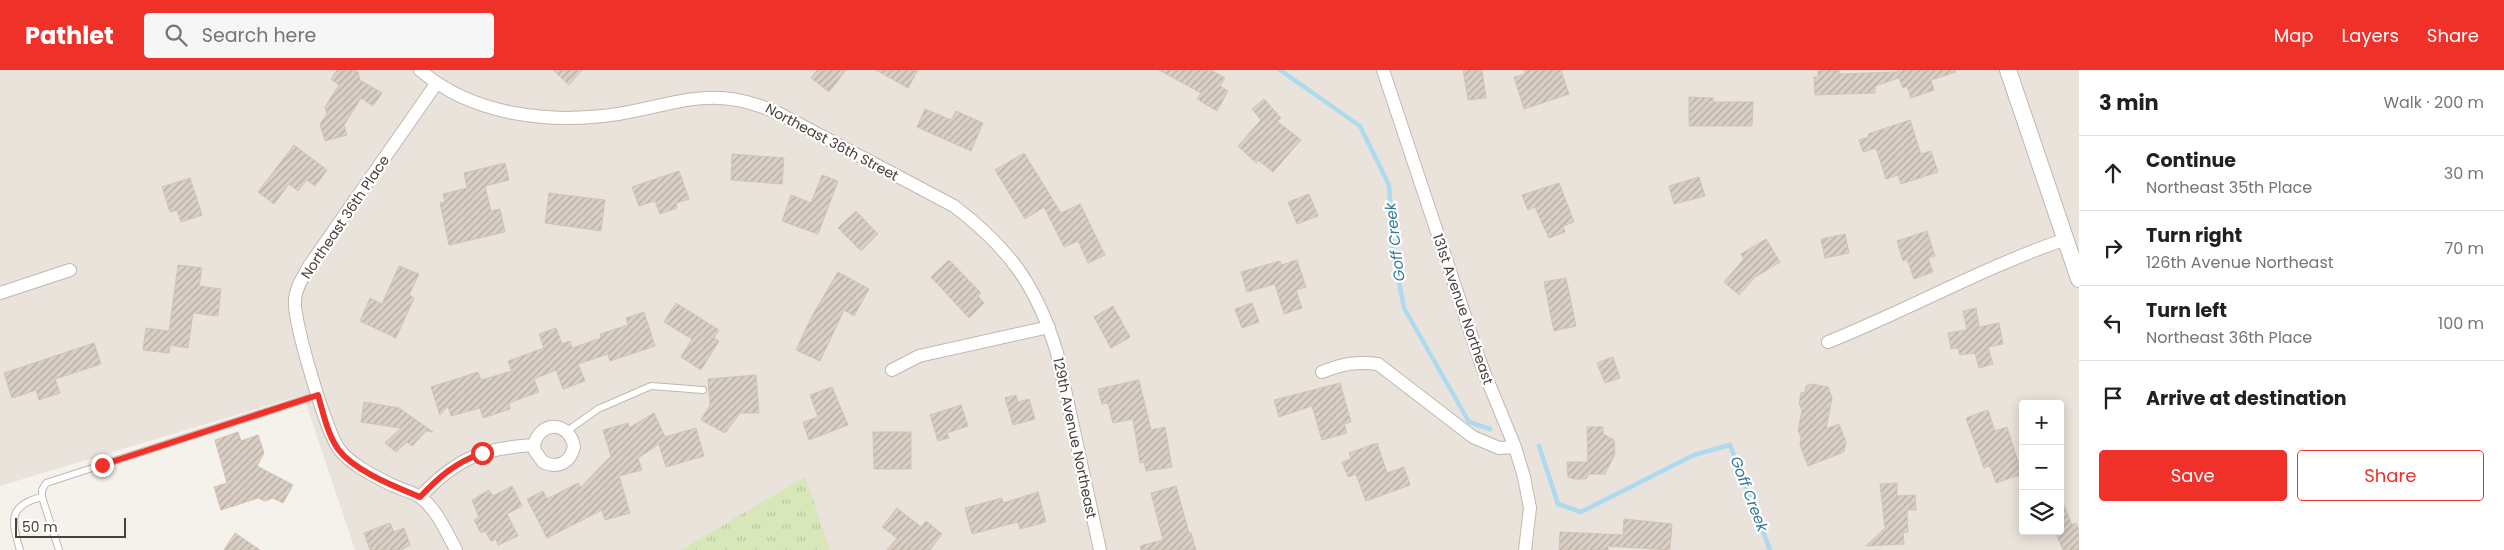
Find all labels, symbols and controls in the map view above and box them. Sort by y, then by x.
search box [144,13,494,58]
text: Pathlet [25,19,114,52]
icon: search [162,21,190,49]
text: Search here [202,22,316,49]
text: Map [2274,23,2314,48]
text: Layers [2342,23,2399,48]
text: Share [2427,23,2479,48]
text: 3 min [2099,88,2159,117]
text: Walk · 200 m [2383,91,2484,114]
street label: Northeast 36th Street [762,98,902,186]
text: Continue [2146,147,2236,174]
street label: Northeast 36th Place [296,151,394,283]
icon: ahead [2099,159,2127,187]
text: 30 m [2444,162,2484,185]
text: Northeast 35th Place [2146,176,2312,199]
water label: Goff Creek [1379,200,1410,283]
text: Turn right [2146,222,2242,249]
street label: 131st Avenue Northeast [1428,231,1498,387]
icon: right [2099,234,2127,262]
text: 70 m [2444,237,2484,260]
text: 126th Avenue Northeast [2146,251,2334,274]
text: Turn left [2146,297,2227,324]
icon: left [2099,309,2127,337]
text: 100 m [2438,312,2484,335]
text: Northeast 36th Place [2146,326,2312,349]
street label: 129th Avenue Northeast [1048,356,1102,520]
icon: arrive [2099,384,2127,412]
text: Arrive at destination [2146,385,2347,412]
map controls [2019,400,2064,535]
button: + [2019,400,2064,445]
route start [471,442,494,465]
button: − [2019,445,2064,490]
button: Save [2099,450,2287,501]
button: Share [2297,450,2484,501]
water label: Goff Creek [1725,453,1774,536]
route end [91,454,114,477]
button: layers [2019,490,2064,535]
scale bar [15,515,126,538]
text: 50 m [22,517,58,537]

